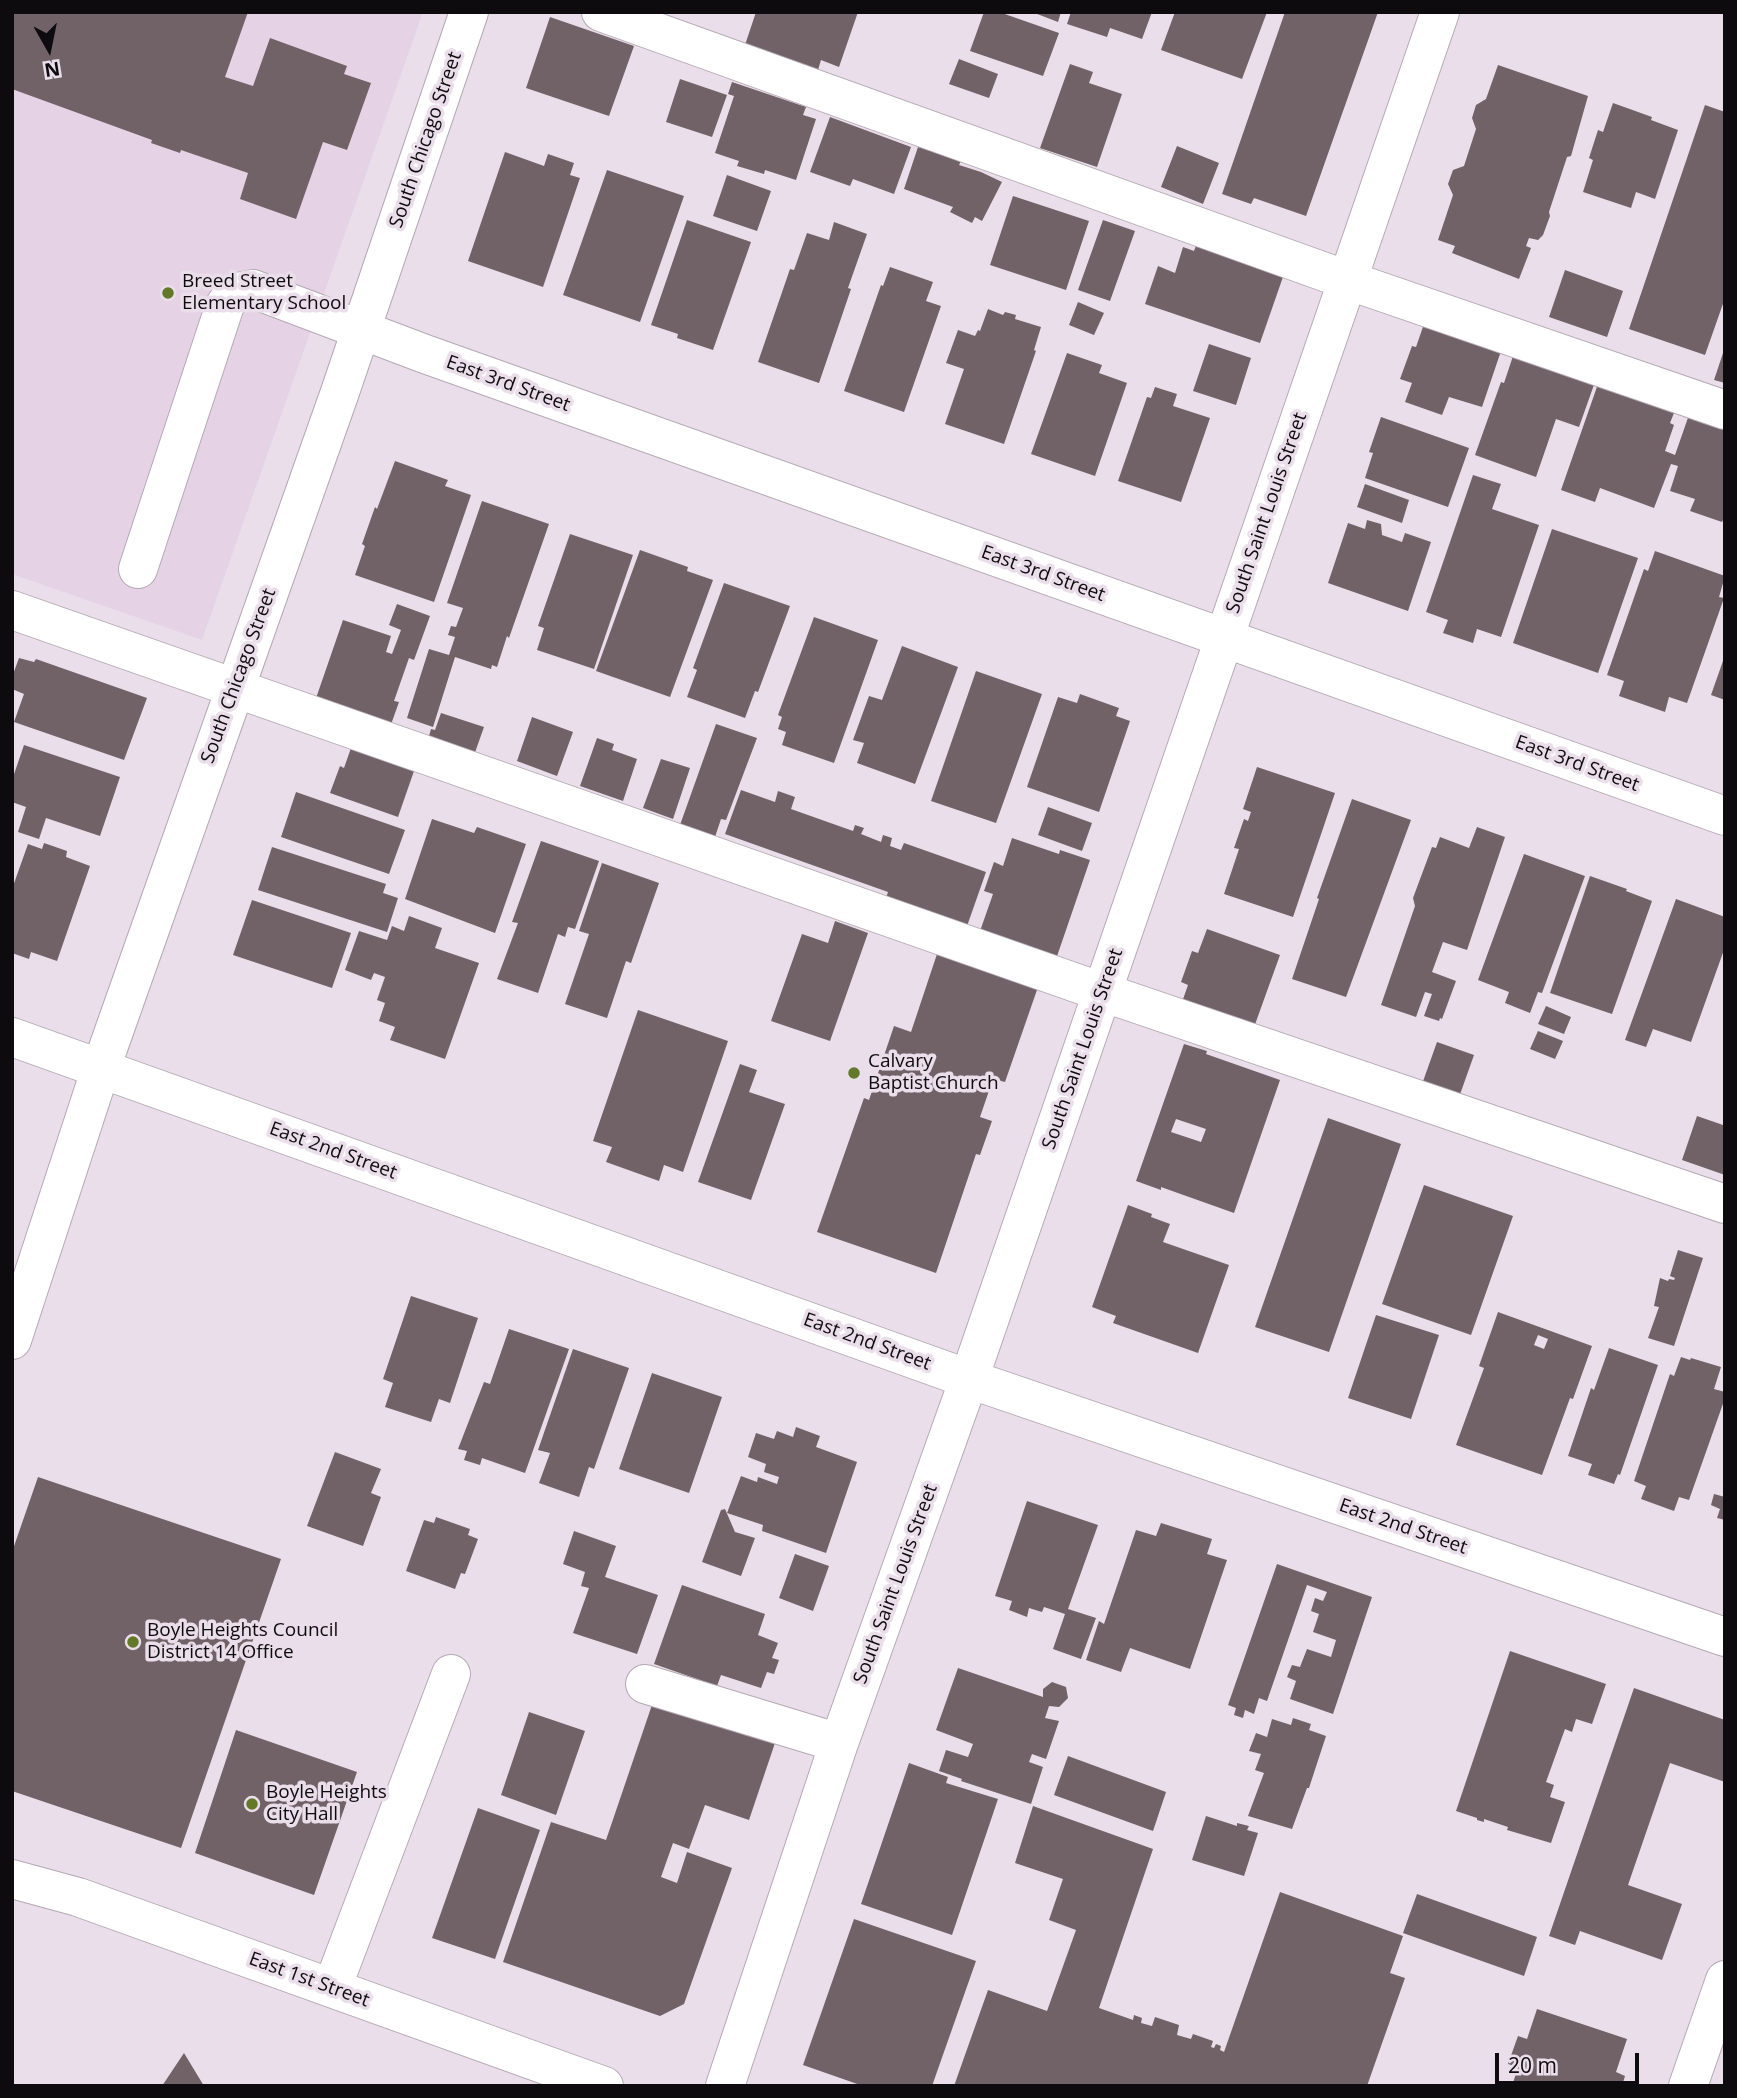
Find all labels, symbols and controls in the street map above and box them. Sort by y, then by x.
north arrow [14,14,84,84]
street label: South Chicago Street [385,49,467,231]
text: N [43,56,62,84]
place label: Breed Street Elementary School [182,271,346,315]
marker: Breed Street Elementary School [160,285,176,301]
street label: East 3rd Street [443,351,573,417]
street label: South Saint Louis Street [1222,410,1312,616]
street label: East 3rd Street [978,541,1108,607]
street label: South Chicago Street [197,585,281,767]
street label: East 3rd Street [1512,731,1642,797]
street label: South Saint Louis Street [1038,946,1128,1152]
place label: Calvary Baptist Church [868,1051,999,1095]
marker: Calvary Baptist Church [846,1065,862,1081]
street label: East 2nd Street [266,1117,400,1185]
street label: East 2nd Street [800,1308,934,1376]
street label: South Saint Louis Street [849,1481,943,1687]
street label: East 2nd Street [1336,1494,1470,1560]
place label: Boyle Heights Council District 14 Office [147,1620,338,1664]
marker: Boyle Heights Council District 14 Office [125,1634,141,1650]
place label: Boyle Heights City Hall [266,1782,387,1826]
marker: Boyle Heights City Hall [244,1796,260,1812]
street label: East 1st Street [246,1948,372,2012]
scale bar [1499,2038,1642,2082]
text: 20 m [1508,2051,1557,2079]

